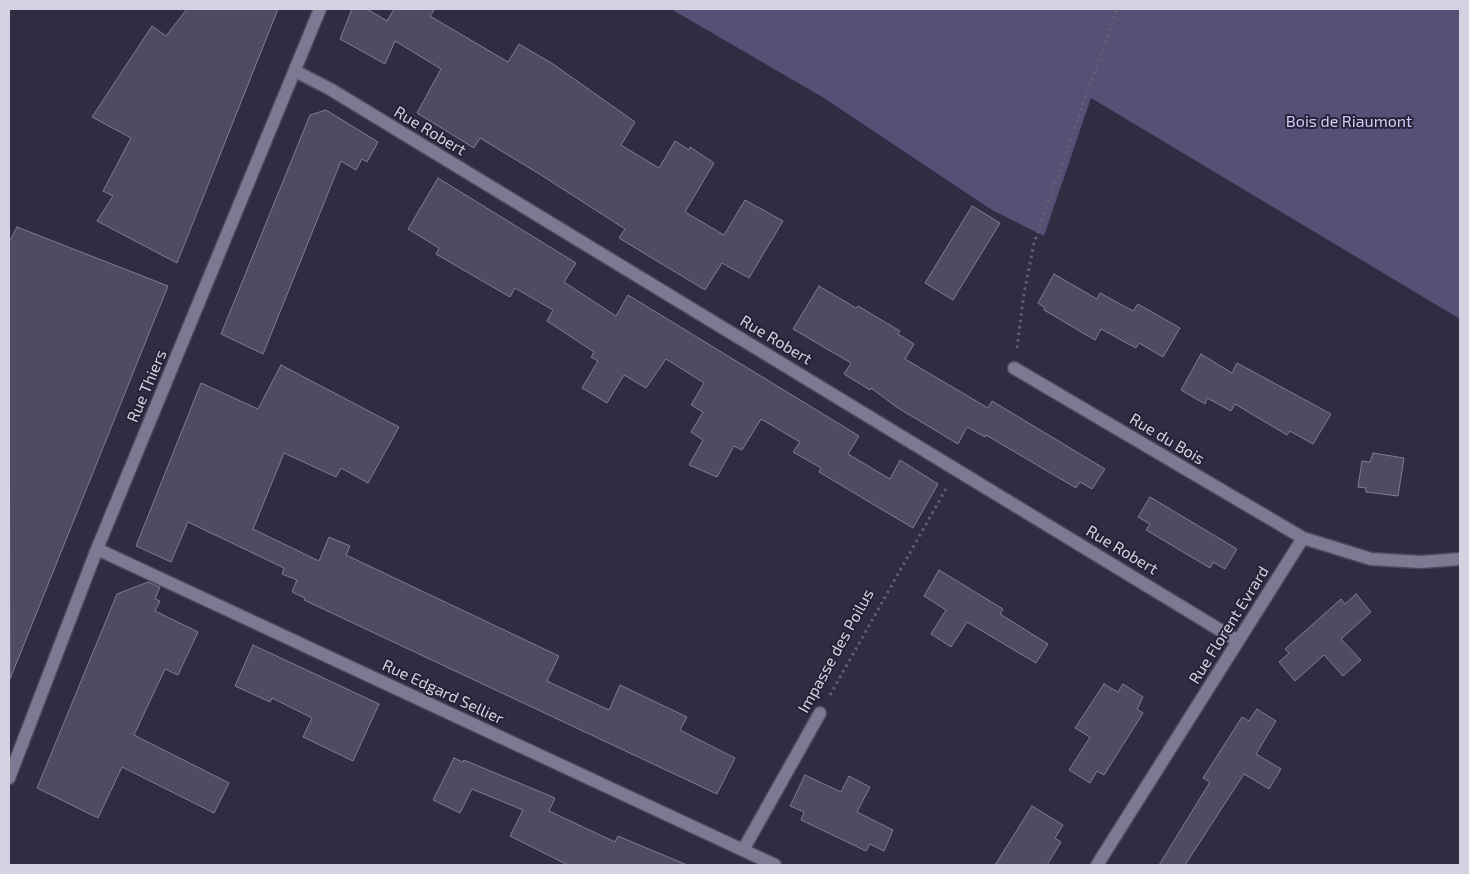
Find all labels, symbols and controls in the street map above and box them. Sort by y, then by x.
street label: Rue Robert [391,102,469,160]
park label: Bois de Riaumont [1286,112,1412,132]
street label: Rue Robert [737,311,815,369]
street label: Rue Thiers [123,347,171,425]
street label: Rue du Bois [1126,409,1208,469]
street label: Rue Robert [1083,521,1161,579]
street label: Rue Florent Evrard [1185,562,1273,688]
street label: Impasse des Poilus [794,586,878,716]
street label: Rue Edgard Sellier [379,655,507,729]

